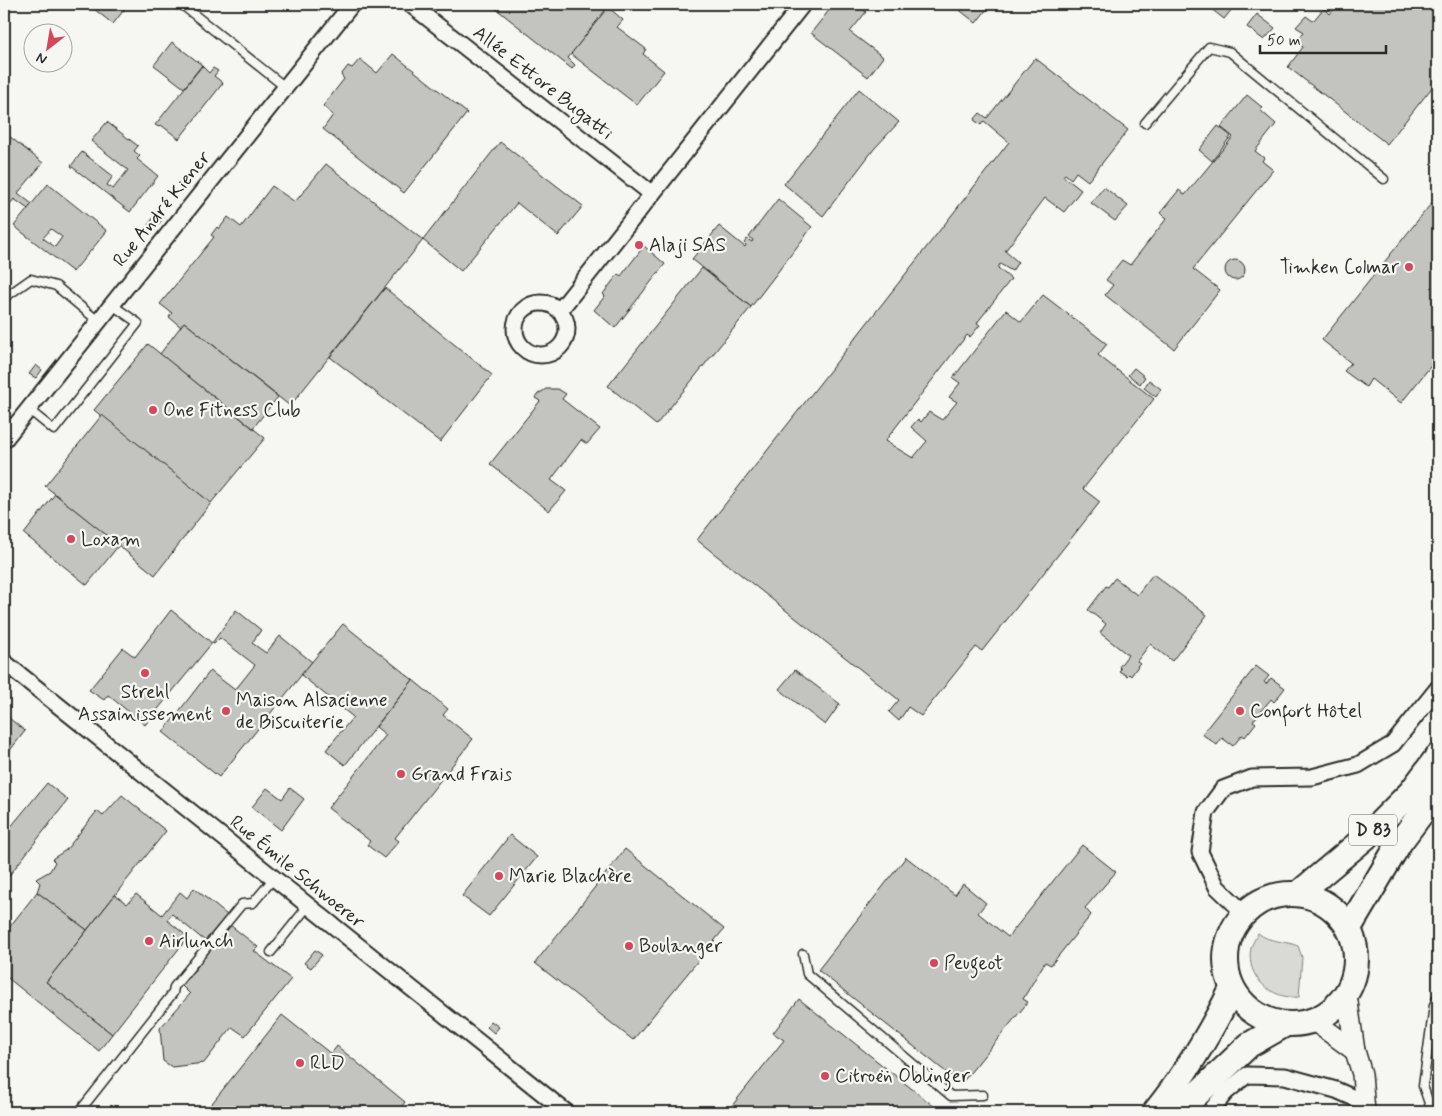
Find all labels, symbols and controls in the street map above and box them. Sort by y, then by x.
street label: Allée Ettore Bugatti [466,20,618,147]
north arrow [22,22,72,72]
scale bar [1260,22,1386,54]
text: 50 m [1267,31,1301,51]
text: N [33,48,50,68]
street label: Rue André Kiener [108,146,216,272]
place label: Alaji SAS [649,233,726,259]
marker: Alaji SAS [633,239,645,251]
place label: Timken Colmar [1280,255,1399,280]
marker: Timken Colmar [1403,261,1415,273]
place label: One Fitness Club [163,398,301,423]
marker: One Fitness Club [147,404,159,416]
place label: Loxam [81,527,140,552]
marker: Loxam [65,533,77,545]
marker: Strehl Assainissement [139,667,151,679]
place label: Strehl Assainissement [78,680,212,727]
place label: Maison Alsacienne de Biscuiterie [236,688,388,735]
place label: Confort Hôtel [1250,699,1362,727]
marker: Maison Alsacienne de Biscuiterie [220,705,232,717]
marker: Confort Hôtel [1234,705,1246,717]
place label: Grand Frais [411,762,513,787]
marker: Grand Frais [395,768,407,780]
street label: Rue Émile Schwoerer [224,809,370,934]
road number: D 83 [1349,814,1397,846]
place label: Marie Blachère [509,864,632,889]
marker: Marie Blachère [493,870,505,882]
place label: Airlunch [159,929,233,954]
place label: Boulanger [639,934,722,960]
marker: Airlunch [143,935,155,947]
marker: Boulanger [623,940,635,952]
place label: Peugeot [944,951,1003,979]
marker: Peugeot [928,957,940,969]
place label: RLD [310,1051,345,1076]
marker: RLD [294,1057,306,1069]
place label: Citroën Oblinger [835,1064,970,1092]
marker: Citroën Oblinger [819,1070,831,1082]

